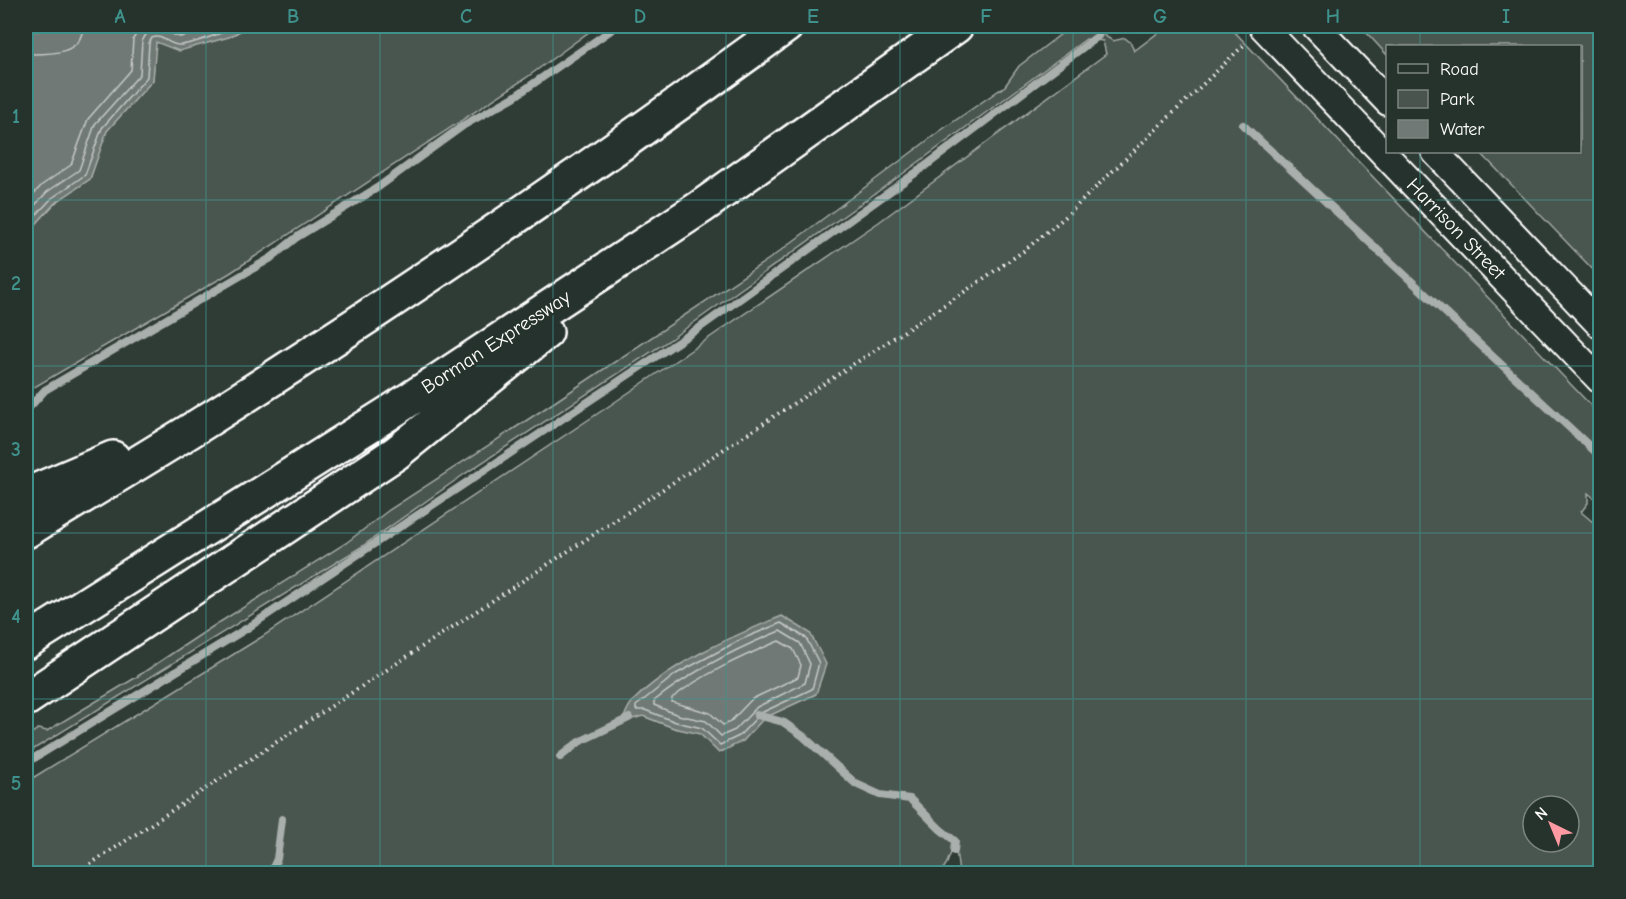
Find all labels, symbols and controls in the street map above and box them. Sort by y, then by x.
text: A [114,5,126,28]
text: B [287,5,299,28]
text: C [460,5,472,28]
text: D [634,5,646,28]
text: E [807,5,819,28]
text: F [980,5,992,28]
text: G [1153,5,1167,28]
text: H [1326,5,1340,28]
text: I [1502,5,1510,28]
legend [1386,45,1581,153]
text: Road [1440,59,1479,80]
text: Park [1440,89,1475,110]
text: 1 [12,105,20,128]
text: Water [1440,119,1485,140]
street label: Harrison Street [1402,174,1511,285]
text: 2 [11,272,21,295]
street label: Borman Expressway [417,285,575,399]
text: 3 [11,438,21,461]
text: 4 [11,605,21,628]
text: 5 [11,772,21,795]
north arrow [1521,794,1581,854]
text: N [1531,804,1551,824]

